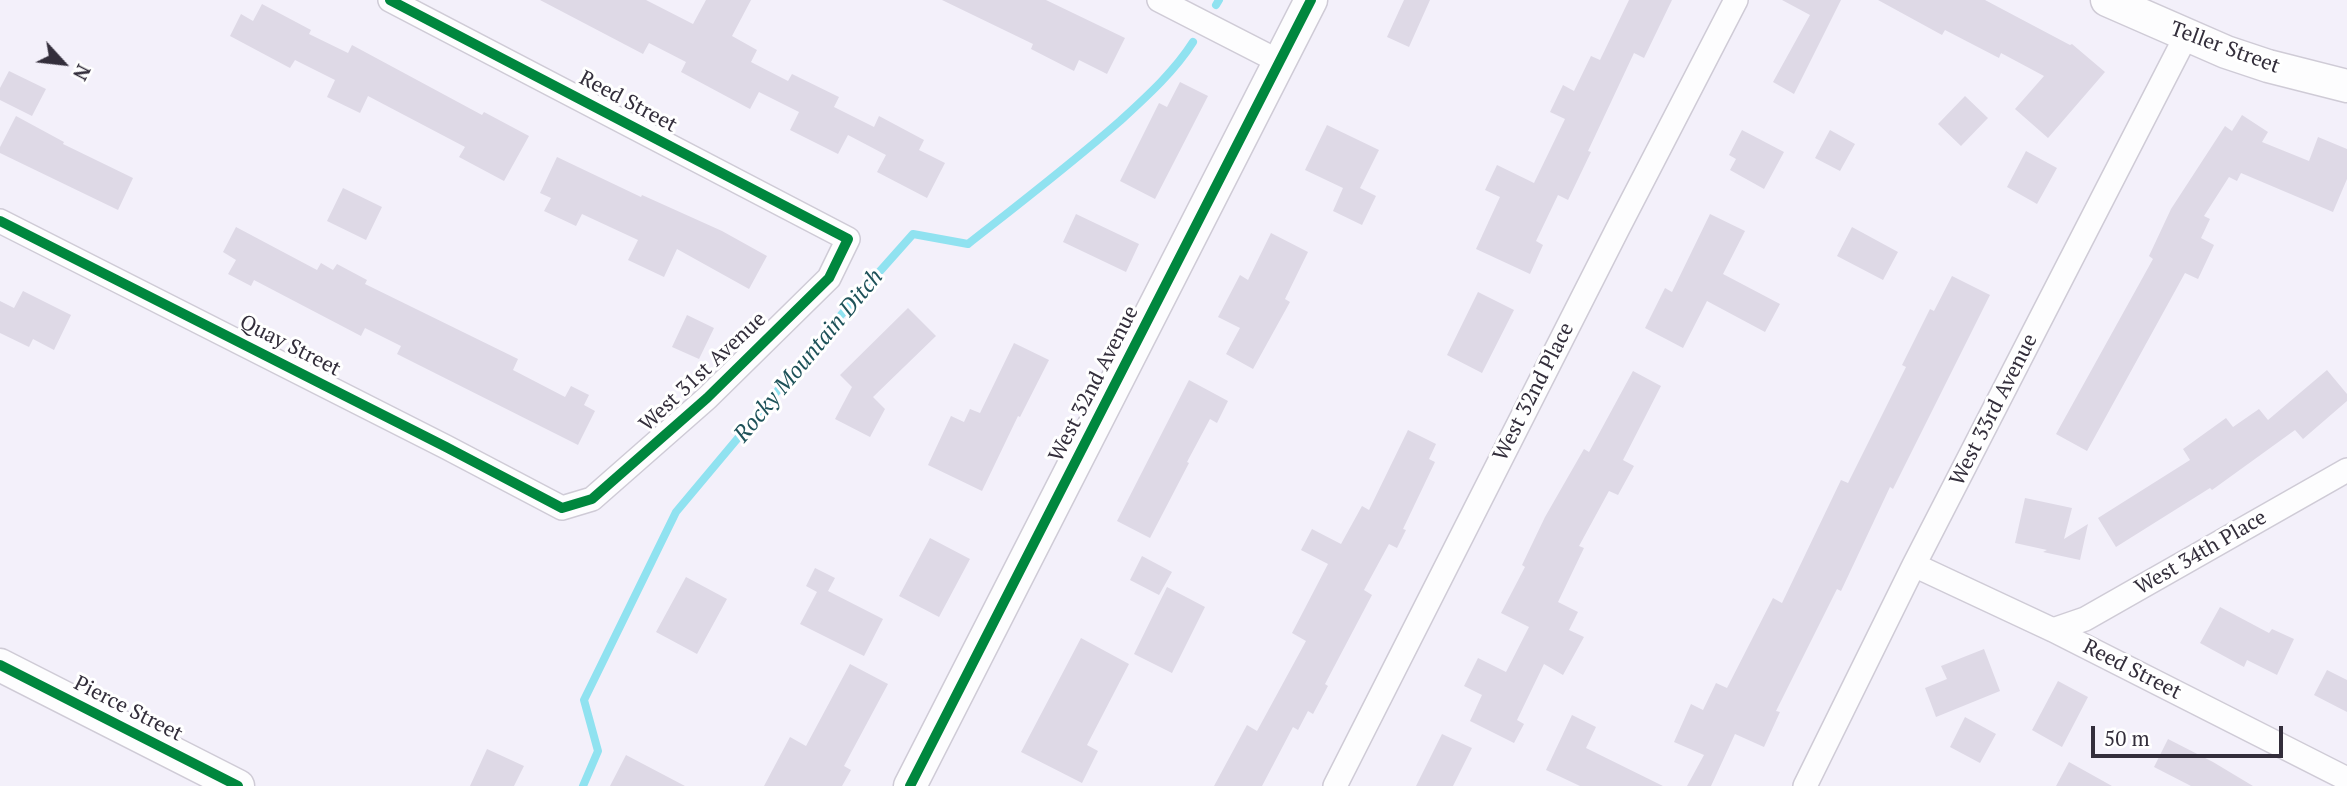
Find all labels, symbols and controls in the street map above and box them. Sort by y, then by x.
street label: Teller Street [2167,17,2283,79]
north arrow [28,28,98,98]
text: N [68,61,97,85]
street label: Reed Street [575,66,681,138]
water label: Rocky Mountain Ditch [729,264,889,448]
street label: West 32nd Avenue [1044,302,1144,466]
street label: West 31st Avenue [634,307,772,437]
street label: Quay Street [235,310,345,382]
street label: West 32nd Place [1488,319,1580,465]
street label: West 33rd Avenue [1945,330,2043,490]
street label: West 34th Place [2131,505,2271,601]
street label: Reed Street [2079,635,2185,705]
street label: Pierce Street [69,671,187,747]
scale bar [2095,712,2288,756]
text: 50 m [2104,724,2150,752]

